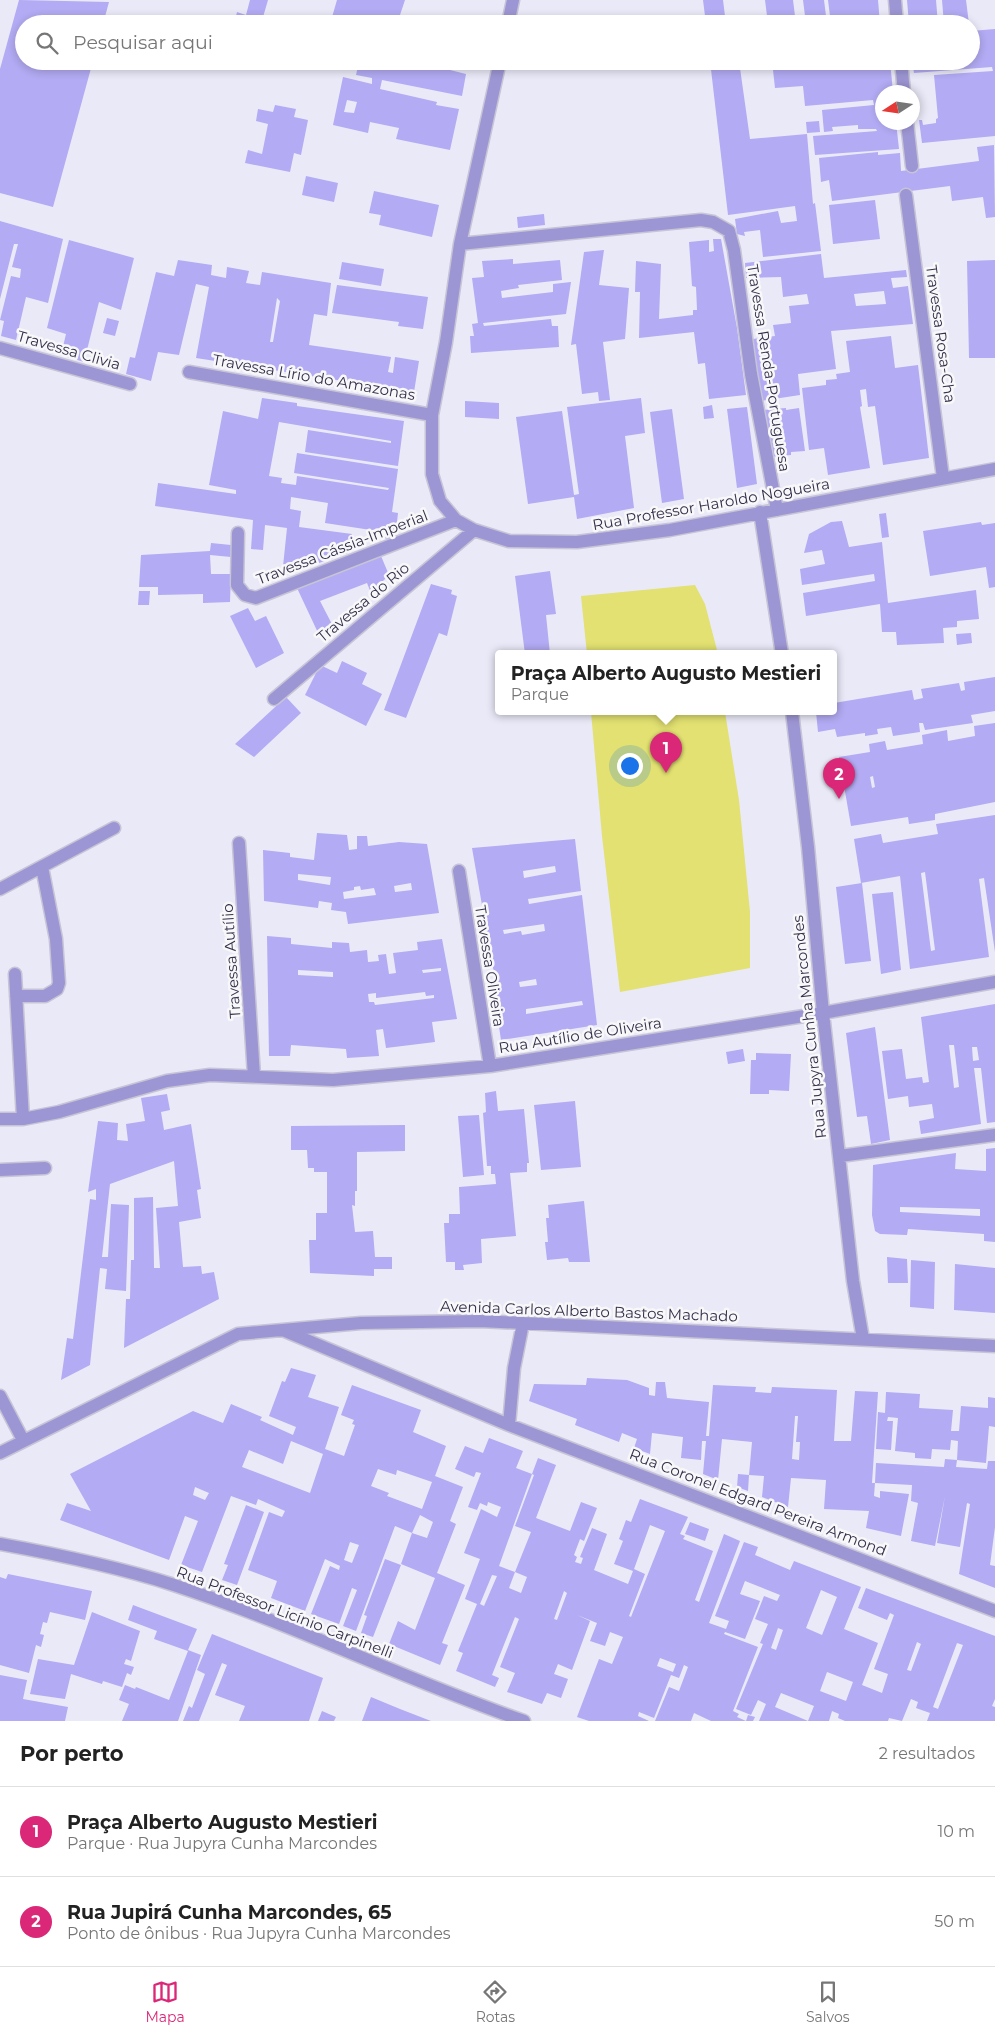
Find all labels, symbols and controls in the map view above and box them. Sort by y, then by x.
search box [15,15,980,70]
icon: search [33,29,61,57]
text: Pesquisar aqui [73,31,213,54]
north arrow [875,85,920,130]
street label: Travessa Renda-Portuguesa [743,263,795,473]
street label: Travessa Rosa-Cha [922,264,960,404]
street label: Travessa Clivia [15,326,123,374]
street label: Travessa Lírio do Amazonas [211,350,417,404]
street label: Rua Professor Haroldo Nogueira [591,474,831,534]
street label: Travessa Cássia-Imperial [254,506,430,588]
street label: Travessa do Rio [313,558,413,646]
popup [495,650,837,715]
text: Praça Alberto Augusto Mestieri [511,662,821,685]
text: Parque [511,685,569,704]
pin: 1 [650,732,682,773]
your location [617,753,643,779]
pin: 2 [823,758,855,799]
street label: Travessa Autílio [218,903,244,1019]
street label: Travessa Oliveira [471,904,509,1028]
street label: Rua Jupyra Cunha Marcondes [788,914,830,1140]
street label: Rua Autílio de Oliveira [497,1013,663,1057]
street label: Avenida Carlos Alberto Bastos Machado [440,1296,738,1326]
street label: Rua Coronel Edgard Pereira Armond [627,1444,889,1560]
street label: Rua Professor Licínio Carpinelli [174,1562,396,1662]
text: Por perto [20,1741,124,1766]
text: 2 resultados [879,1744,975,1763]
text: Praça Alberto Augusto Mestieri [67,1811,378,1834]
text: 1 [33,1822,39,1841]
text: 10 m [937,1822,975,1841]
text: Parque · Rua Jupyra Cunha Marcondes [67,1834,377,1853]
text: Rua Jupirá Cunha Marcondes, 65 [67,1901,391,1924]
text: 2 [31,1912,41,1931]
text: 50 m [934,1912,975,1931]
text: Ponto de ônibus · Rua Jupyra Cunha Marcondes [67,1924,451,1943]
tab: Mapa [145,1978,185,2026]
tab: Rotas [476,1978,515,2026]
tab: Salvos [806,1978,850,2026]

